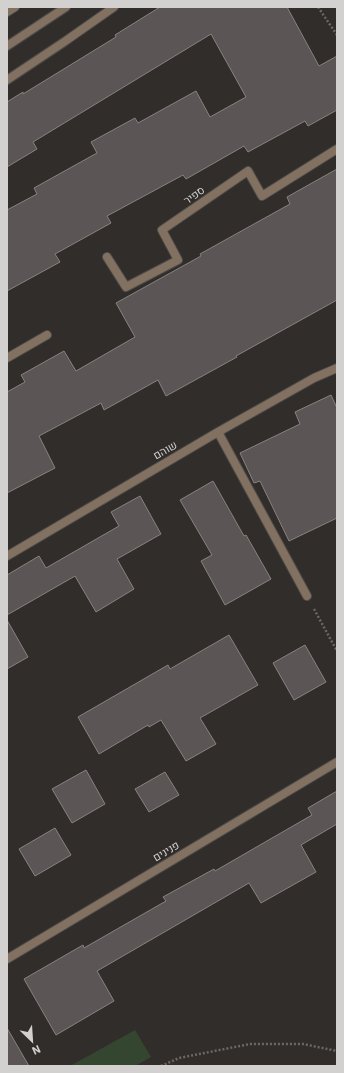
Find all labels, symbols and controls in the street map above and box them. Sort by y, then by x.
street label: ספיר [181,183,207,207]
street label: שוהם [150,438,180,462]
street label: פנינים [150,838,182,864]
north arrow [12,1021,52,1061]
text: N [30,1042,43,1058]

